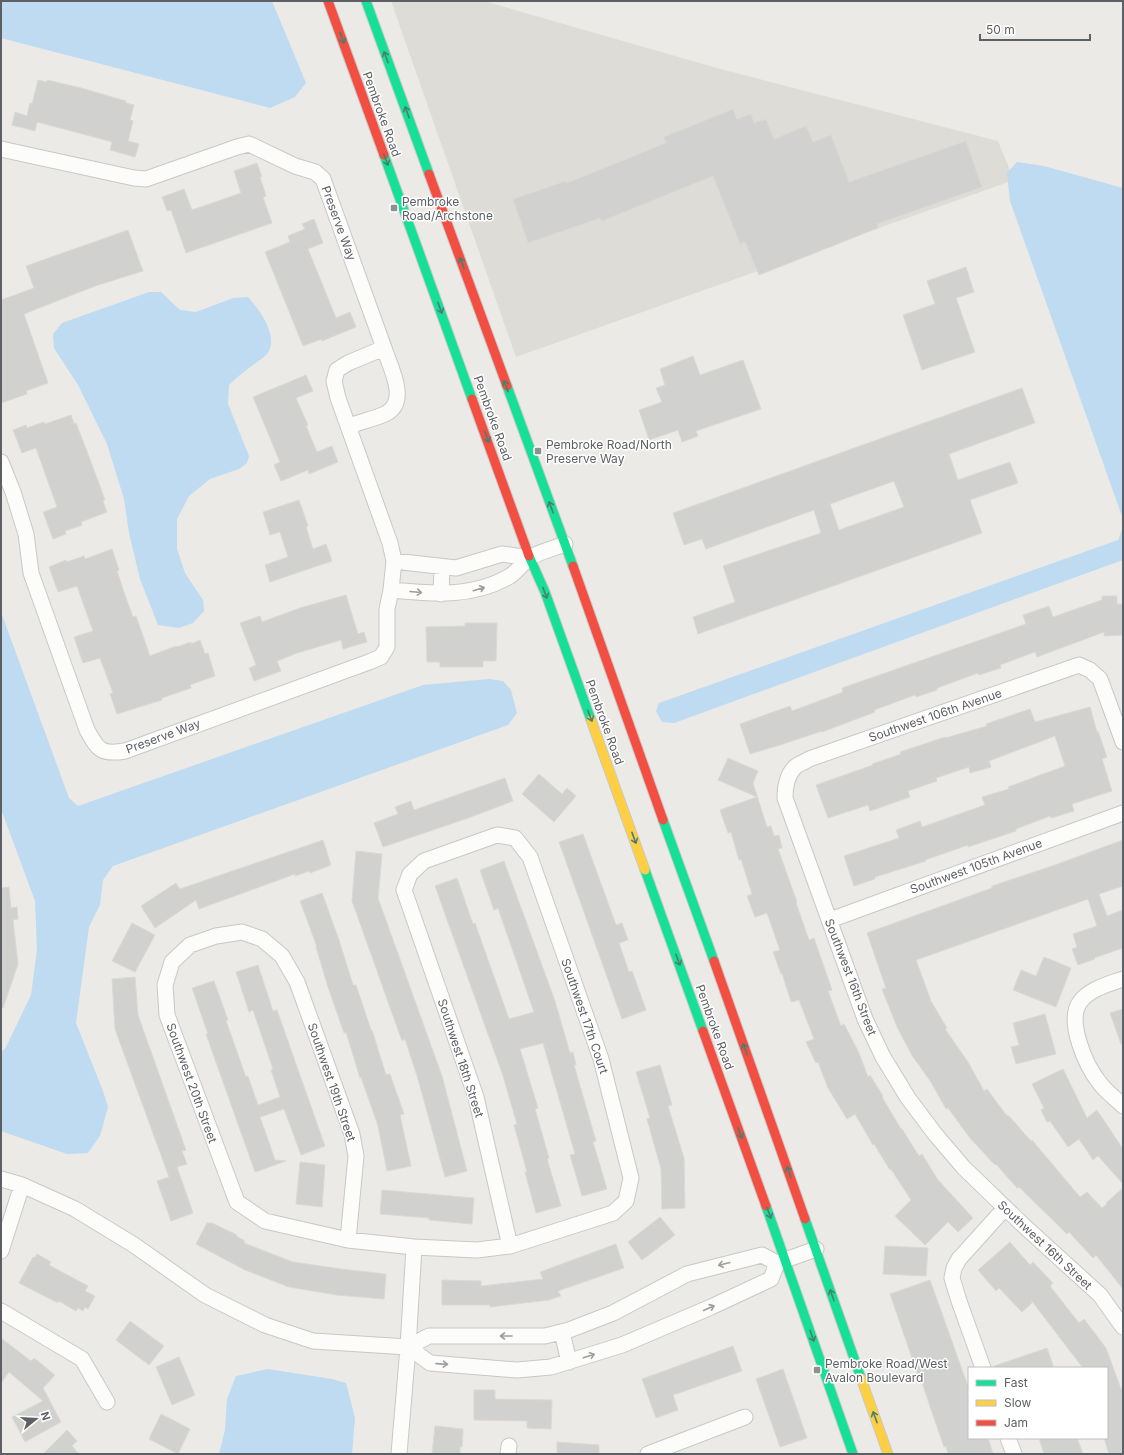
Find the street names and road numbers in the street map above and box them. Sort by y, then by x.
street label: Pembroke Road [360,69,404,159]
street label: Preserve Way [319,184,360,263]
street label: Pembroke Road [471,373,515,463]
street label: Pembroke Road [583,677,627,767]
street label: Southwest 106th Avenue [867,685,1003,745]
street label: Preserve Way [124,715,203,756]
street label: Southwest 105th Avenue [908,835,1044,897]
street label: Southwest 16th Street [822,917,880,1038]
street label: Southwest 17th Court [558,956,612,1076]
street label: Pembroke Road [693,982,737,1072]
street label: Southwest 18th Street [435,997,487,1119]
street label: Southwest 20th Street [163,1021,221,1145]
street label: Southwest 19th Street [305,1021,359,1143]
street label: Southwest 16th Street [995,1197,1095,1293]

